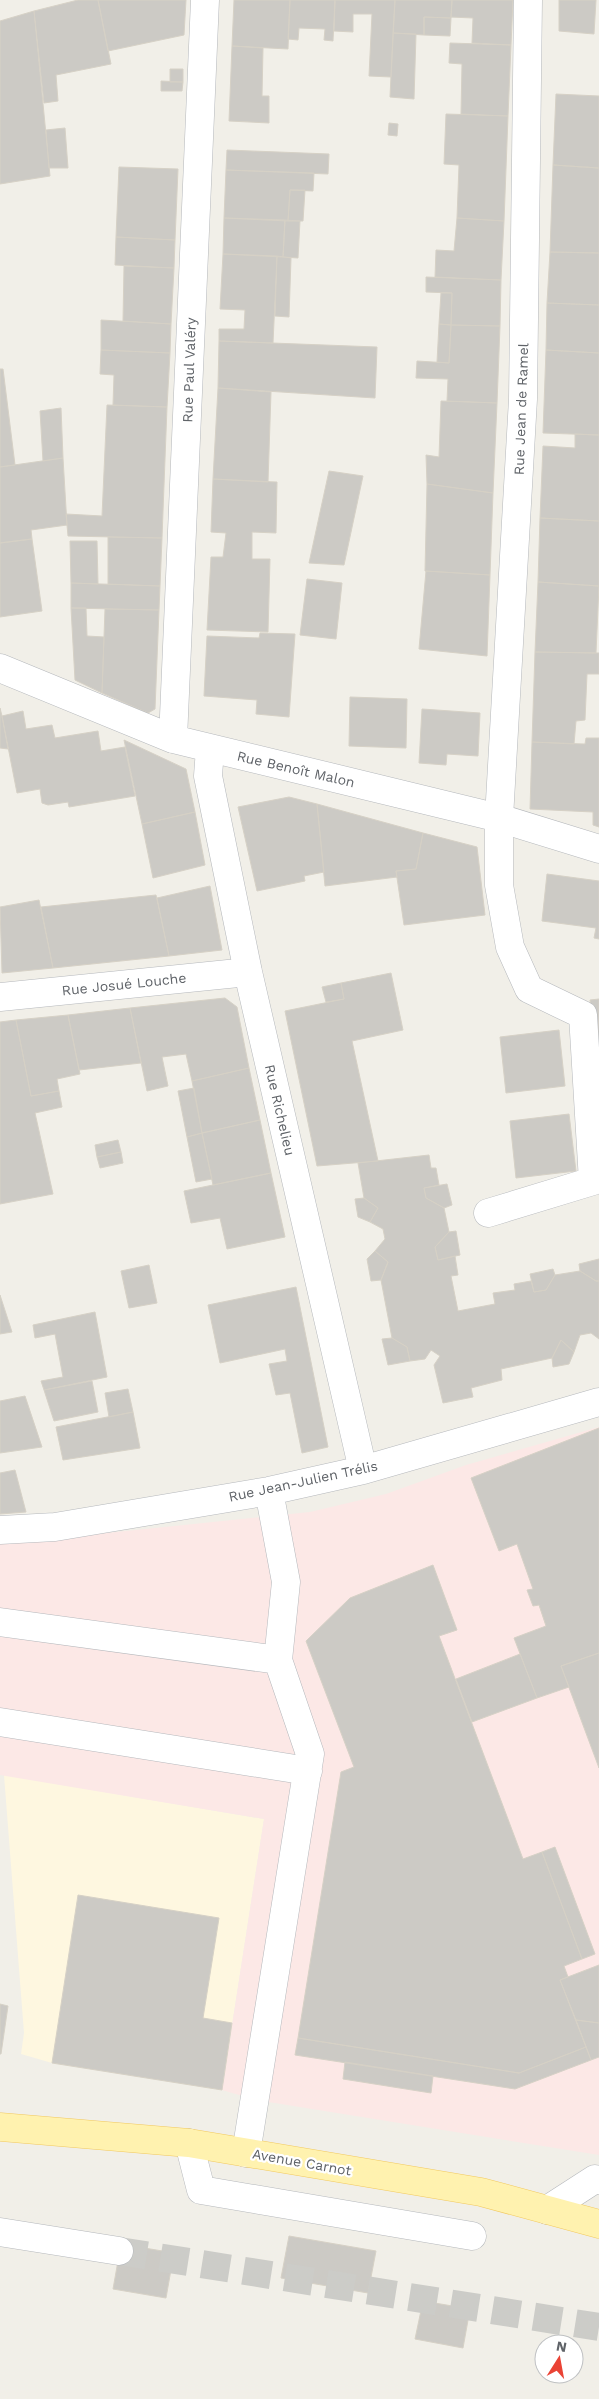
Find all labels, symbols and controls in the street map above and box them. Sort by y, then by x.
street label: Rue Paul Valéry [179,316,199,423]
street label: Rue Jean de Ramel [511,342,531,475]
street label: Rue Benoît Malon [236,748,356,790]
street label: Rue Josué Louche [61,970,187,998]
street label: Rue Richelieu [262,1063,298,1157]
street label: Rue Jean-Julien Trélis [227,1457,379,1505]
street label: Avenue Carnot [251,2145,353,2179]
north arrow [534,2334,584,2384]
text: N [555,2337,568,2355]

